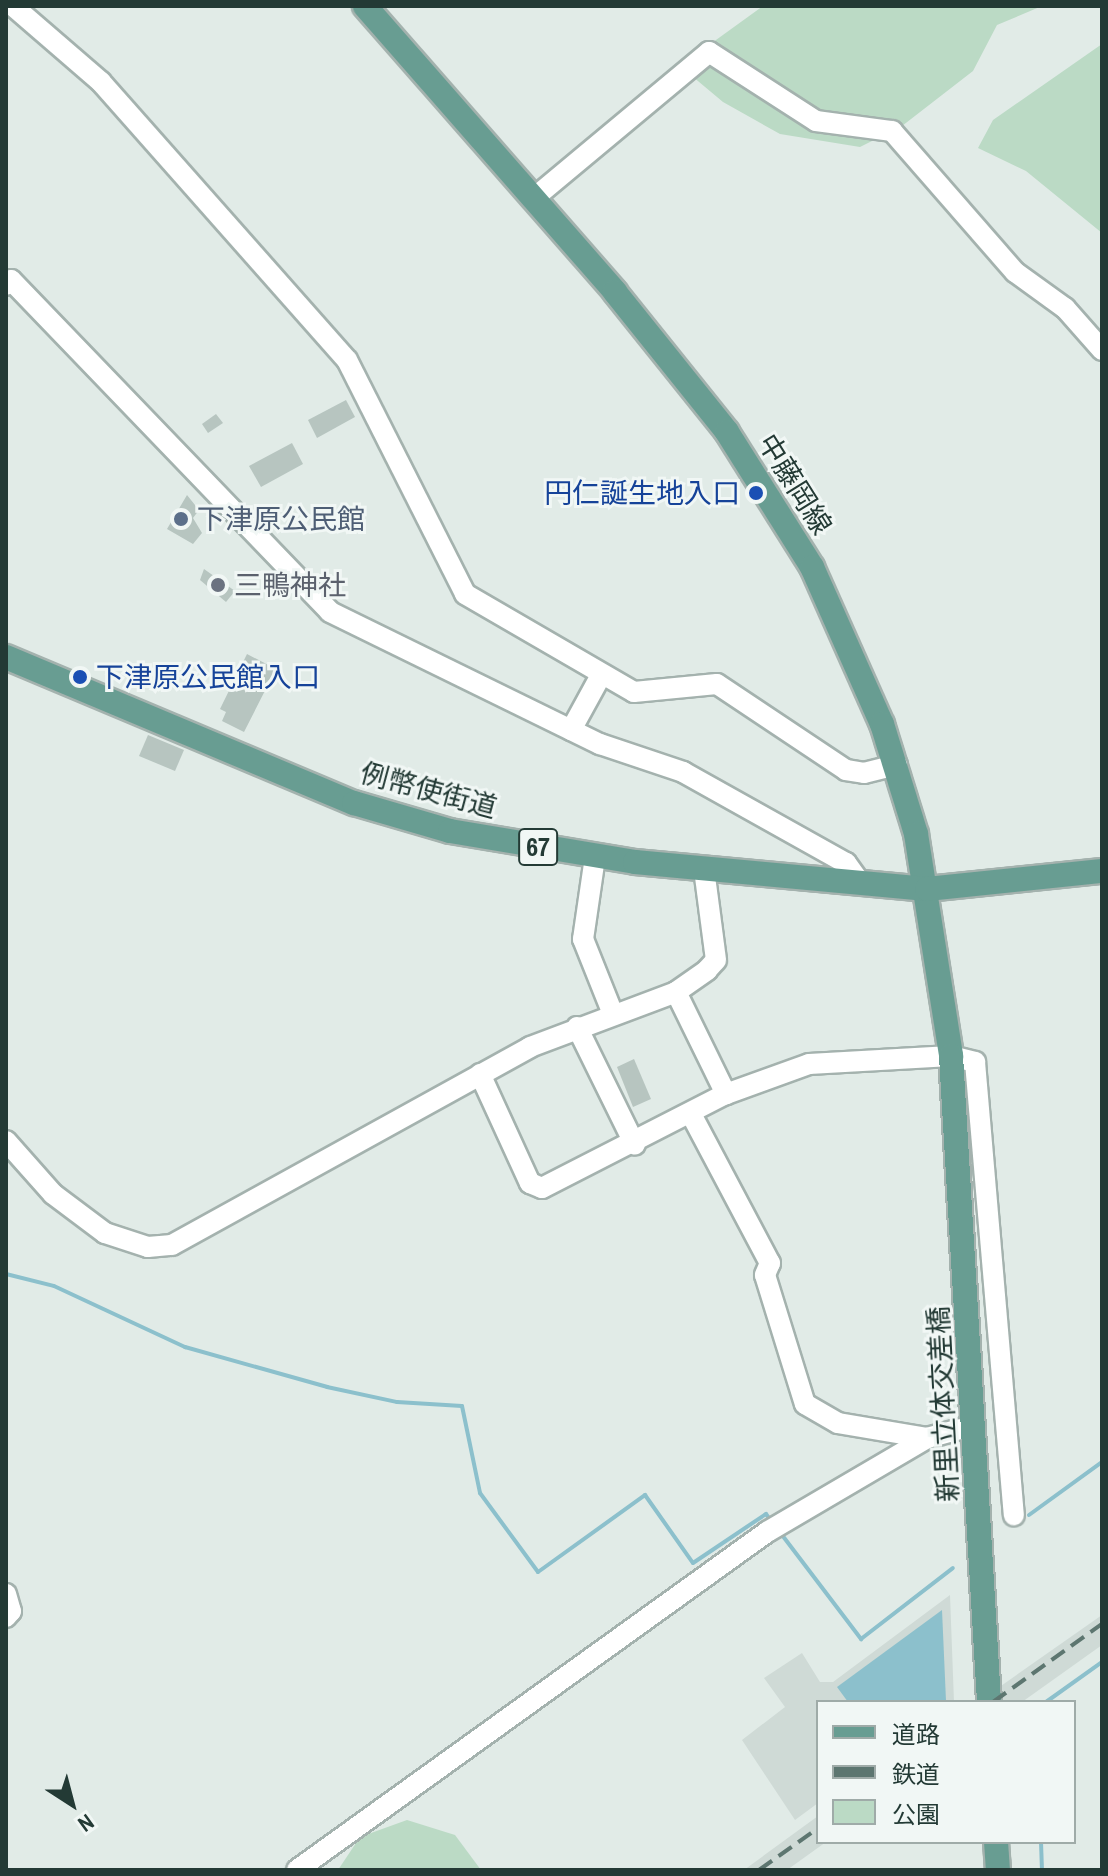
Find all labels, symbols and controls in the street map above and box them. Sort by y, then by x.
street label: 中藤岡線 [751,428,839,540]
place label: 円仁誕生地入口 [544,476,740,510]
marker: 円仁誕生地入口 [747,484,765,502]
place label: 下津原公民館 [197,502,365,536]
marker: 下津原公民館 [172,510,190,528]
place label: 三鴨神社 [234,568,346,602]
marker: 三鴨神社 [209,576,227,594]
place label: 下津原公民館入口 [96,660,320,694]
marker: 下津原公民館入口 [71,668,89,686]
street label: 例幣使街道 [357,756,501,824]
road number: 67 [518,825,558,869]
street label: 新里立体交差橋 [921,1305,965,1503]
legend [816,1700,1076,1844]
text: 道路 [892,1718,940,1750]
text: 鉄道 [892,1758,940,1790]
north arrow [32,1764,112,1844]
text: 公園 [892,1798,940,1830]
text: N [72,1807,100,1839]

